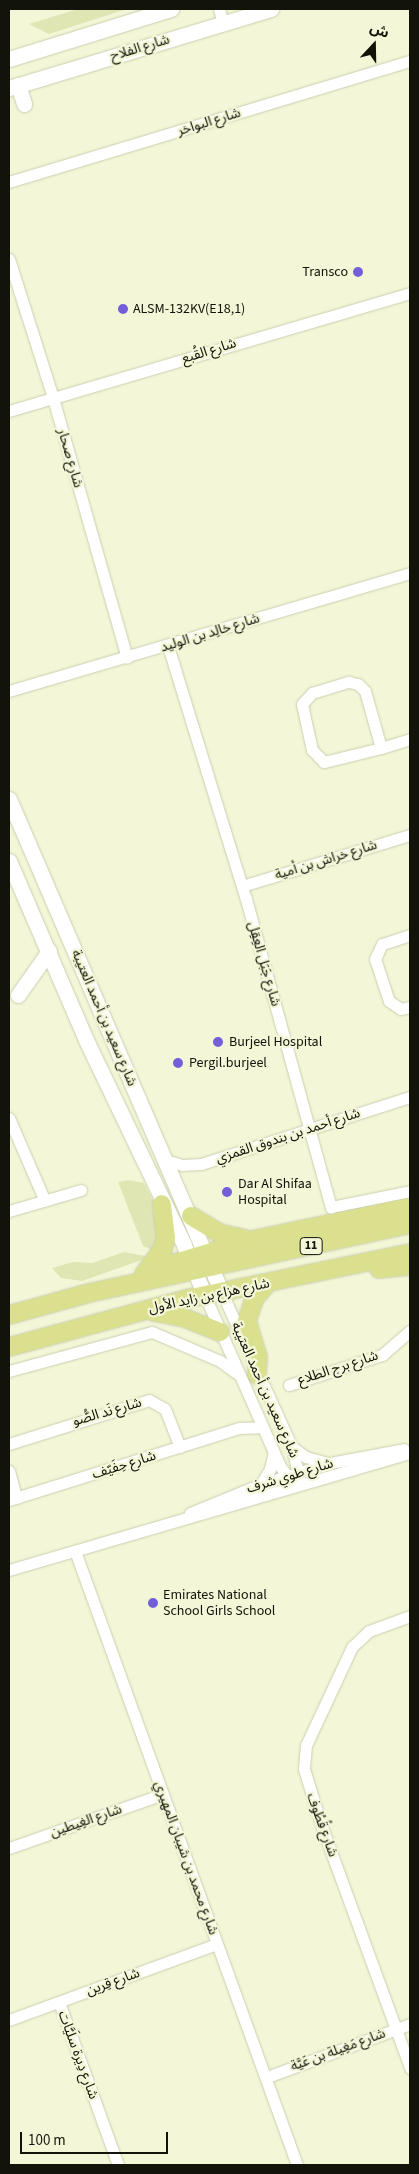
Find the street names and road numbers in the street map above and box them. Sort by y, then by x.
street label: شارع الفلاح [108,31,172,65]
street label: شارع البواخر [175,104,243,140]
street label: شارع القُبع [180,335,238,367]
street label: شارع صحار [54,426,86,490]
street label: شارع خالِد بن الوليد [158,610,262,656]
street label: شارع خراش بن أمية [273,836,379,884]
street label: شارع جَبَل العِقِل [244,920,284,1008]
street label: شارع سعيد بن أحمد العتيبة [68,947,140,1089]
street label: شارع أحمد بن بندوق القمزي [214,1105,362,1167]
road number: 11 [298,1236,324,1256]
street label: شارع هزاع بن زايد الأول [147,1275,271,1317]
street label: شارع سعيد بن أحمد العتيبة [227,1320,303,1460]
street label: شارع برج الطلاع [296,1347,380,1389]
street label: شارع نَد الصُّو [71,1394,143,1430]
street label: شارع حِفَيّف [90,1447,158,1483]
street label: شارع طوي شرف [245,1455,335,1497]
street label: شارع محمد بن شيبان المهيري [150,1779,222,1937]
street label: شارع قُطُوف [303,1791,341,1859]
street label: شارع الغِيطين [48,1801,124,1841]
street label: شارع قِرين [84,1965,142,1999]
street label: شارع دِيرة سلَيَّات [54,2009,102,2101]
street label: شارع مَغِيلة بن عَيَّة [288,2025,388,2075]

